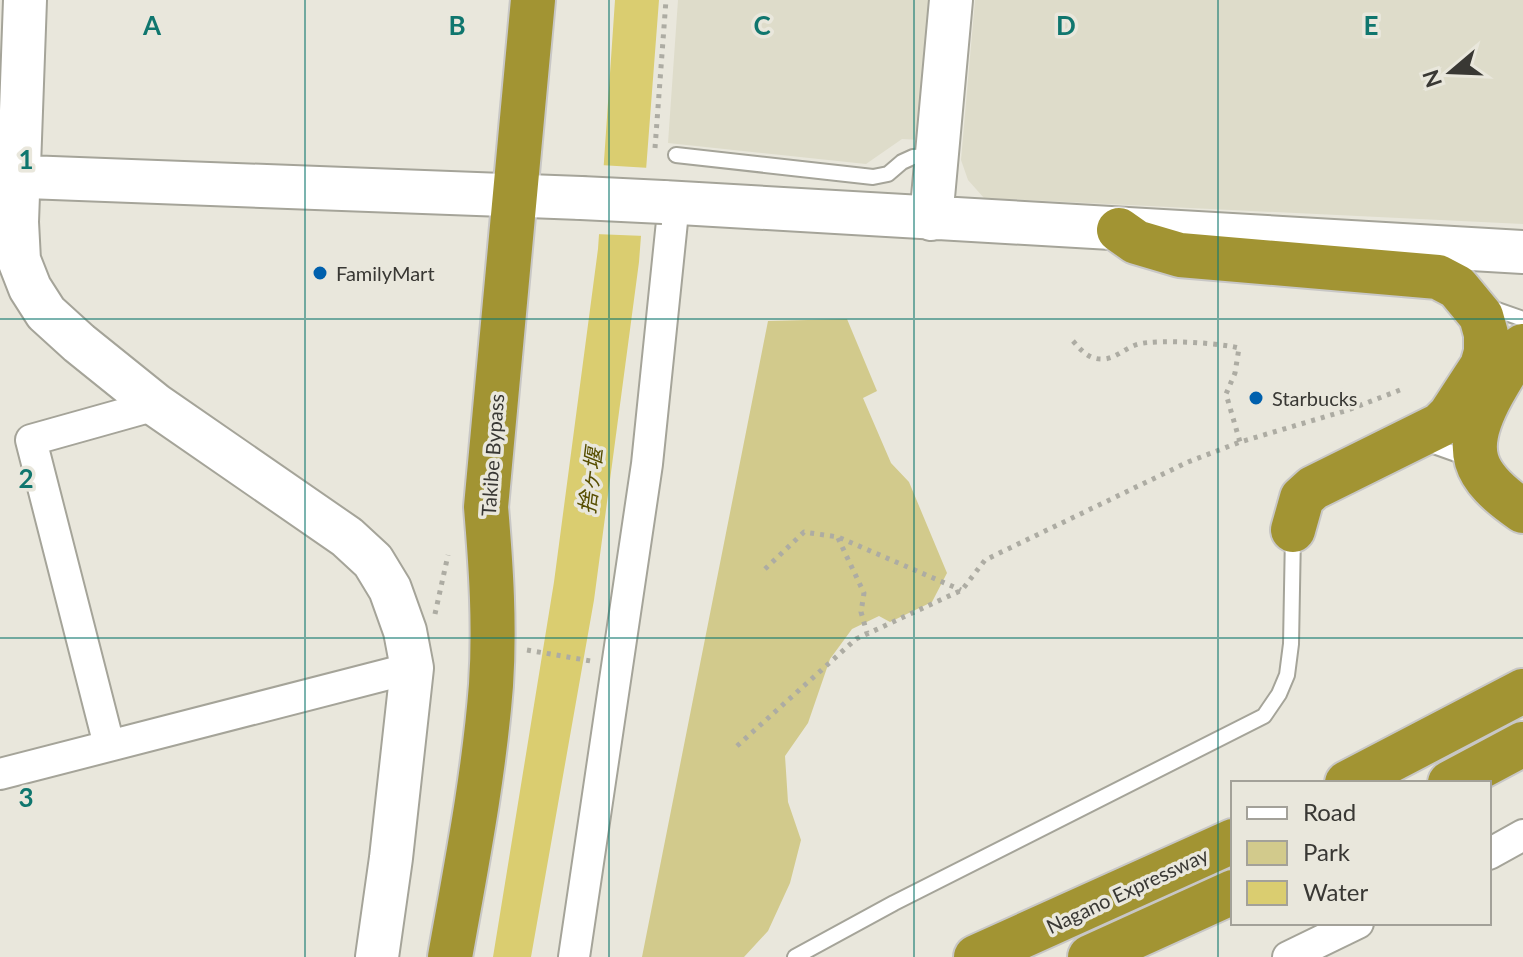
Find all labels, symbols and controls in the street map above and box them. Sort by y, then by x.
text: A [142,9,162,41]
text: B [448,9,466,41]
text: C [753,9,771,41]
text: D [1056,9,1076,41]
text: E [1364,9,1378,41]
north arrow [1411,32,1491,112]
text: N [1416,66,1447,91]
text: 1 [18,143,34,175]
place label: FamilyMart [336,261,435,285]
marker: FamilyMart [311,264,329,282]
place label: Starbucks [1272,386,1358,410]
marker: Starbucks [1247,389,1265,407]
street label: Takibe Bypass [476,393,508,517]
water label: 捨ヶ堰 [573,443,608,515]
text: 2 [18,462,34,494]
text: 3 [18,781,34,813]
legend [1231,781,1491,925]
text: Road [1303,797,1356,826]
text: Park [1303,837,1351,866]
street label: Nagano Expressway [1042,842,1212,938]
text: Water [1303,877,1368,906]

